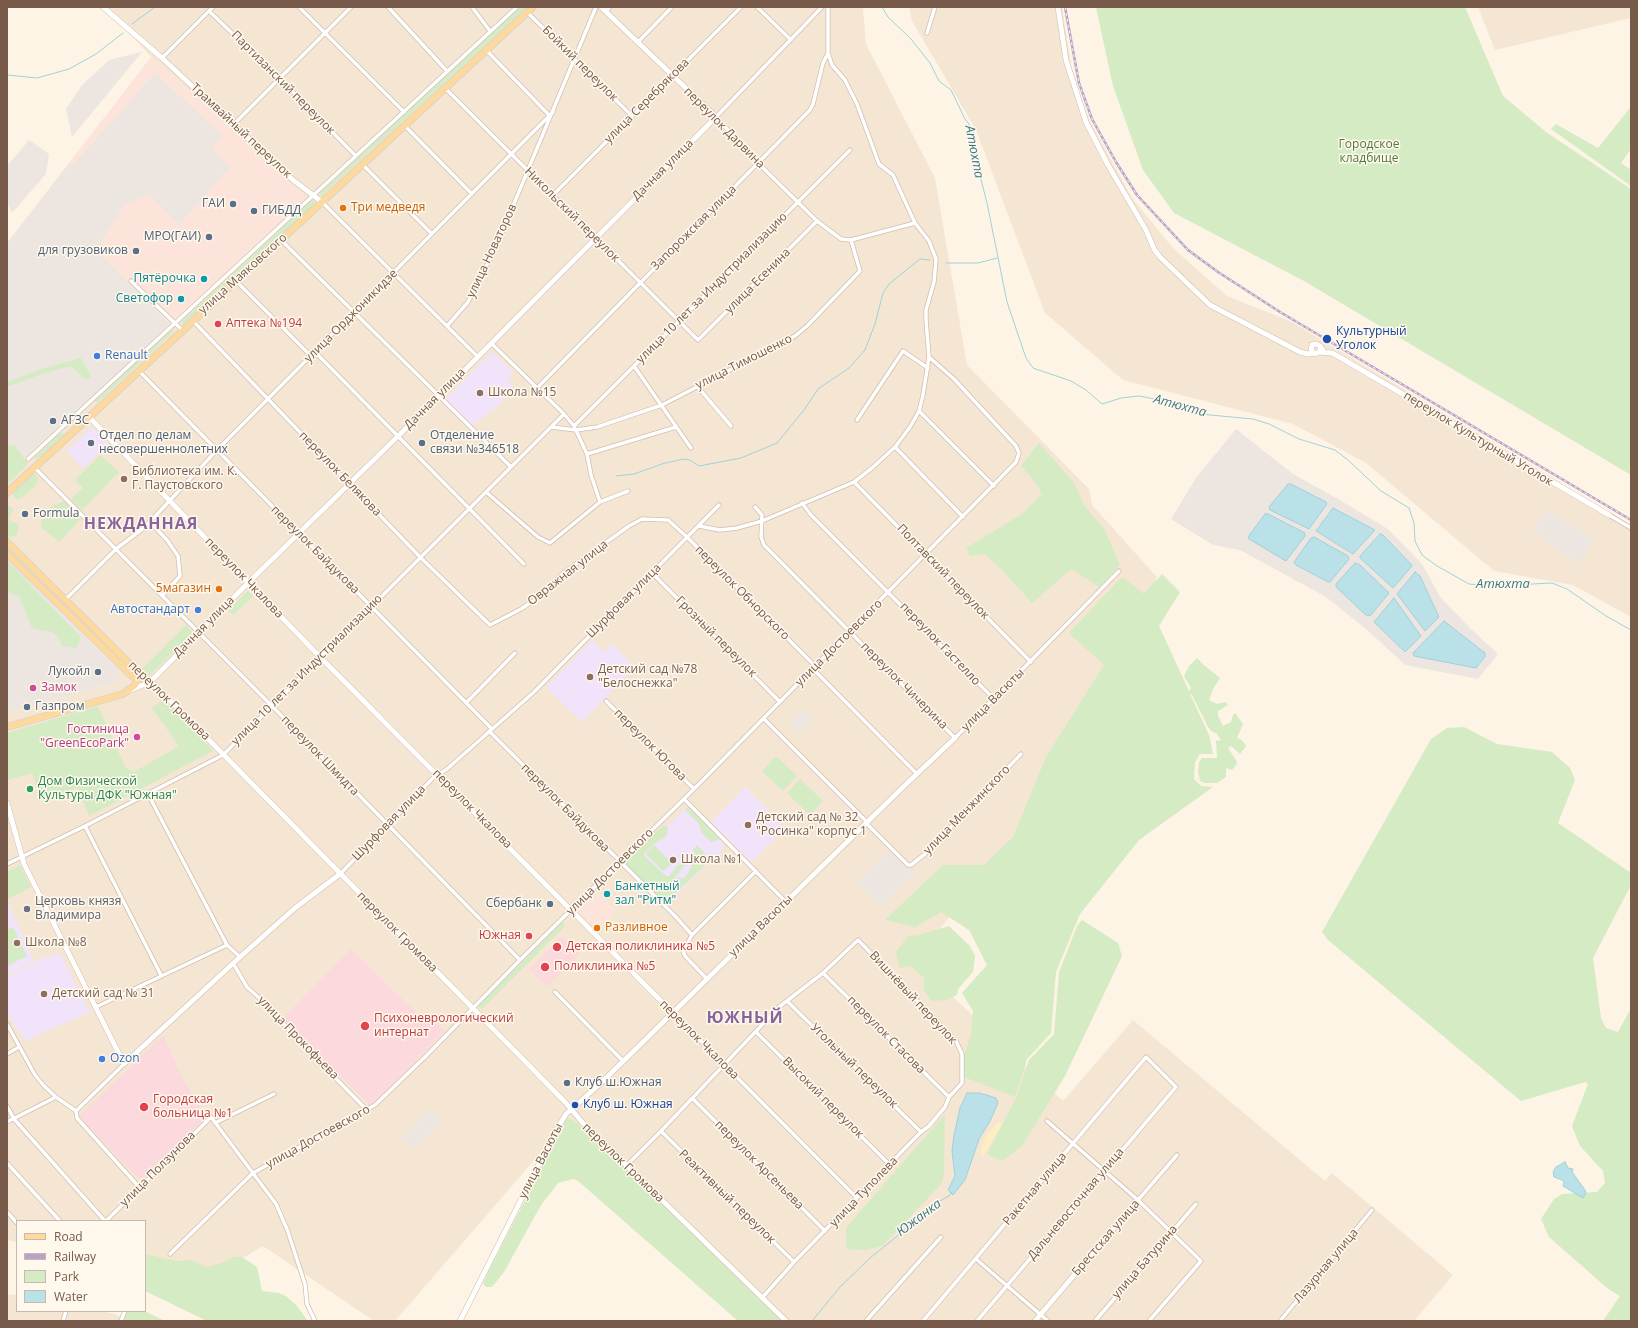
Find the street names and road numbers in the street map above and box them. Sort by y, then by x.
street label: Бойкий переулок [539,23,621,105]
street label: Партизанский переулок [228,28,338,138]
street label: улица Серебрякова [602,56,692,146]
street label: Трамвайный переулок [188,80,294,182]
street label: переулок Дарвина [680,84,768,172]
street label: Дачная улица [629,136,697,204]
street label: Никольский переулок [521,164,623,266]
street label: Запорожская улица [648,182,740,274]
street label: улица Новаторов [464,202,520,300]
street label: улица 10 лет за Индустриализацию [634,210,790,366]
street label: улица Маяковского [196,231,290,317]
street label: улица Есенина [722,245,794,317]
street label: улица Орджоникидзе [301,266,401,366]
street label: улица Тимошенко [693,331,795,393]
street label: Дачная улица [401,365,469,433]
street label: переулок Культурный Уголок [1401,389,1555,489]
street label: переулок Белякова [296,429,384,519]
street label: переулок Байдукова [268,503,362,597]
street label: Полтавский переулок [894,521,992,623]
street label: переулок Чкалова [202,535,286,621]
street label: Овражная улица [525,537,611,609]
street label: переулок Обнорского [692,543,792,643]
street label: Шурфовая улица [584,561,664,641]
street label: улица 10 лет за Индустриализацию [229,592,385,748]
street label: Дачная улица [170,593,238,661]
street label: Грозный переулок [672,593,760,681]
street label: улица Достоевского [793,597,885,689]
street label: переулок Гастелло [897,600,983,688]
street label: переулок Чичерина [858,640,950,732]
street label: переулок Громова [125,658,213,744]
street label: улица Васюты [959,666,1027,734]
street label: переулок Югова [611,706,689,784]
street label: переулок Шмидта [278,713,362,799]
street label: переулок Байдукова [518,761,612,855]
street label: улица Менжинского [921,762,1013,858]
street label: переулок Чкалова [429,766,515,852]
street label: Шурфовая улица [349,782,429,864]
street label: улица Достоевского [564,826,656,918]
street label: переулок Громова [354,889,440,975]
street label: улица Васюты [726,892,796,960]
street label: Вишнёвый переулок [866,949,960,1047]
street label: улица Прокофьева [254,993,342,1083]
street label: переулок Стасова [844,993,928,1077]
street label: переулок Чкалова [656,997,742,1083]
street label: Угольный переулок [807,1021,901,1111]
street label: Высокий переулок [779,1054,867,1142]
street label: улица Достоевского [263,1102,373,1172]
street label: переулок Арсеньева [711,1117,807,1213]
street label: переулок Громова [579,1120,667,1206]
street label: улица Васюты [516,1121,566,1201]
street label: улица Ползунова [117,1128,199,1210]
street label: Дальневосточная улица [1025,1145,1127,1263]
street label: Реактивный переулок [676,1147,778,1247]
street label: Ракетная улица [1000,1149,1070,1229]
street label: улица Туполева [827,1154,901,1230]
street label: Брестская улица [1069,1197,1143,1279]
street label: улица Батурина [1109,1222,1181,1302]
street label: Лазурная улица [1291,1226,1361,1306]

